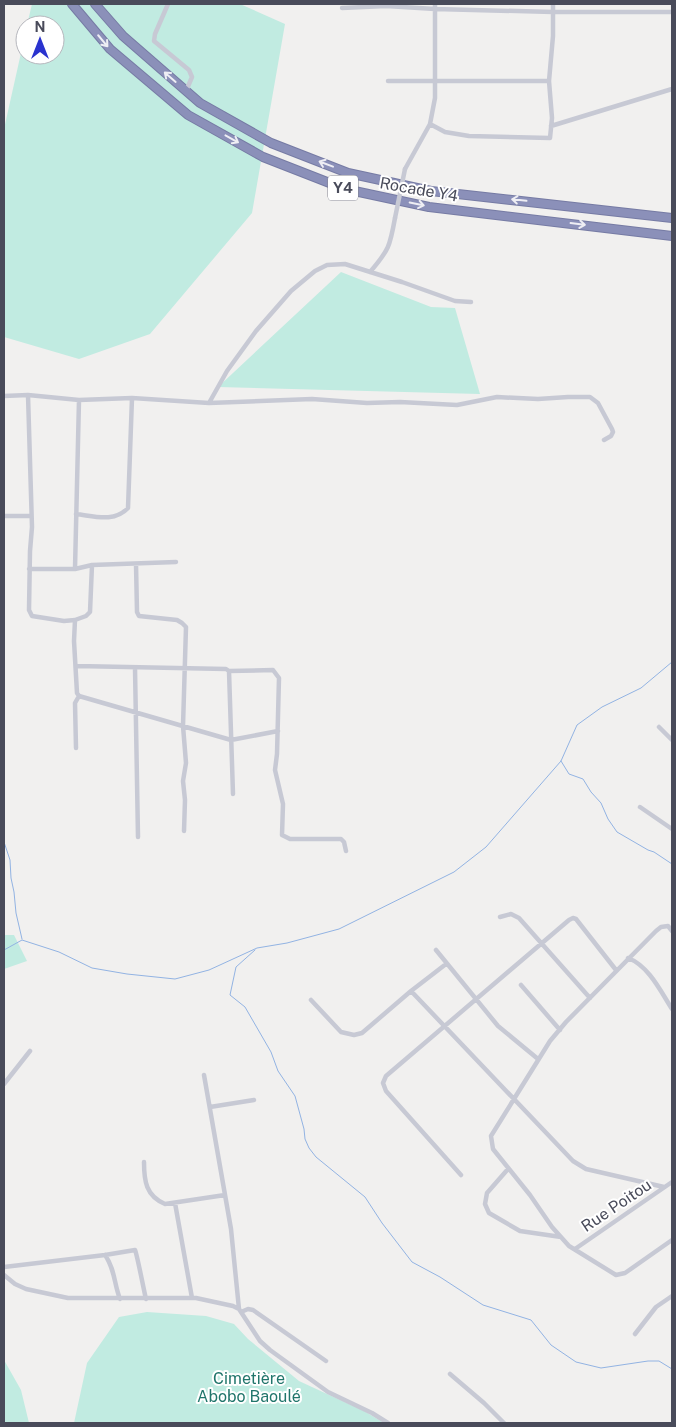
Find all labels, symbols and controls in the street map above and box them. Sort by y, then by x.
north arrow [15,15,65,65]
text: N [35,19,45,35]
one-way arrow [98,34,109,47]
one-way arrow [164,72,177,83]
one-way arrow [224,135,239,145]
one-way arrow [319,159,334,169]
street label: Rocade Y4 [378,173,460,206]
road number: Y4 [328,176,358,200]
one-way arrow [512,195,528,205]
one-way arrow [409,200,425,210]
one-way arrow [570,219,586,229]
street label: Rue Poitou [578,1175,655,1236]
park label: Cimetière Abobo Baoulé [197,1369,301,1406]

